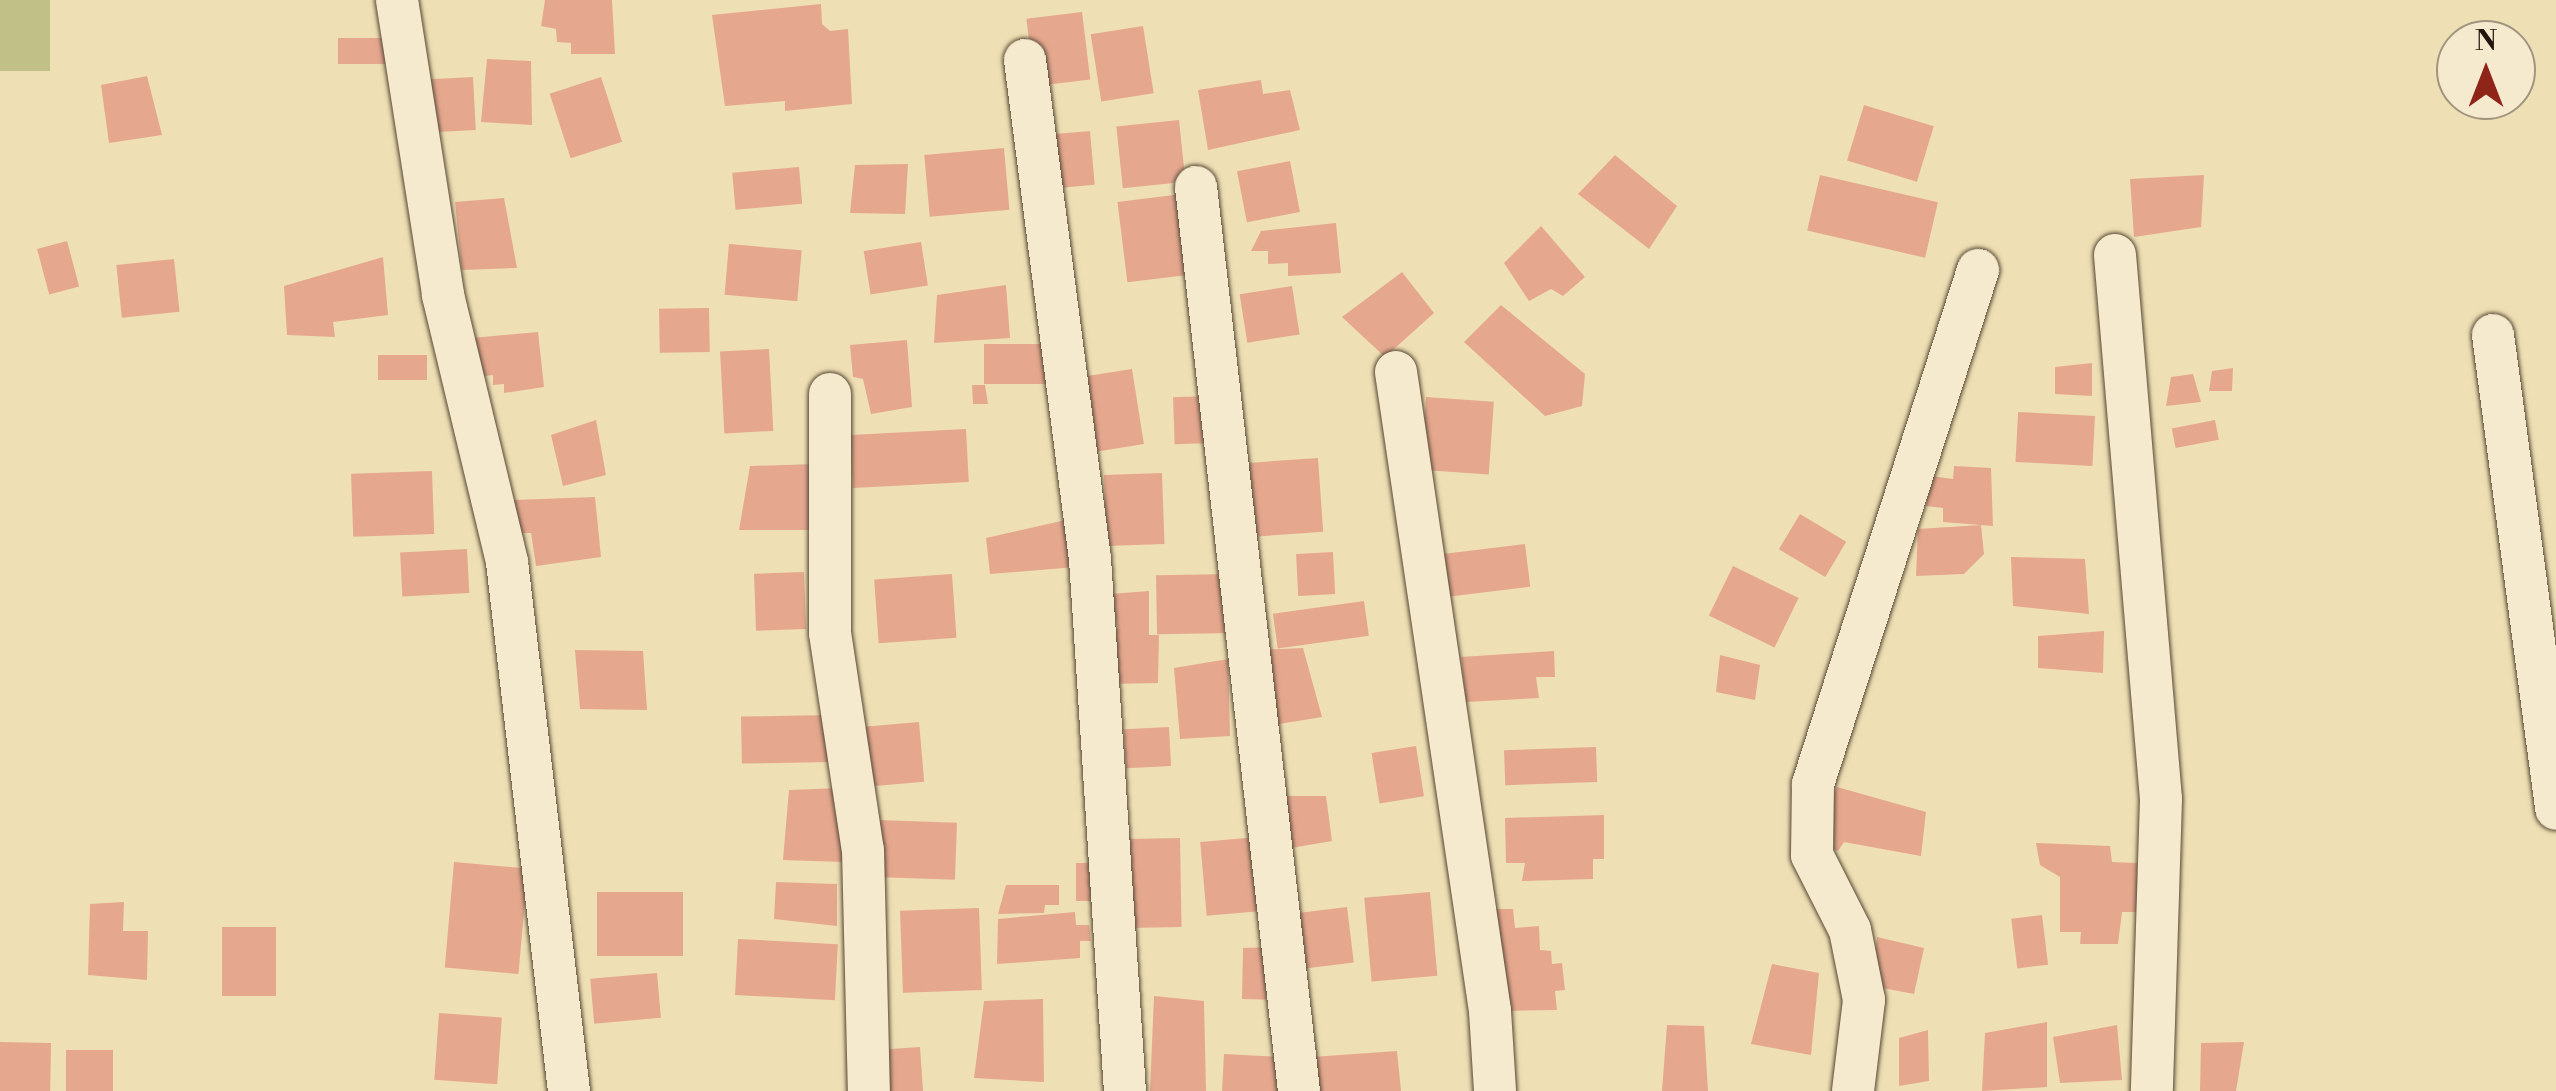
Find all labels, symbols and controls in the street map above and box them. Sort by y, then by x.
north arrow [2436,20,2536,120]
text: N [2475,24,2497,59]

